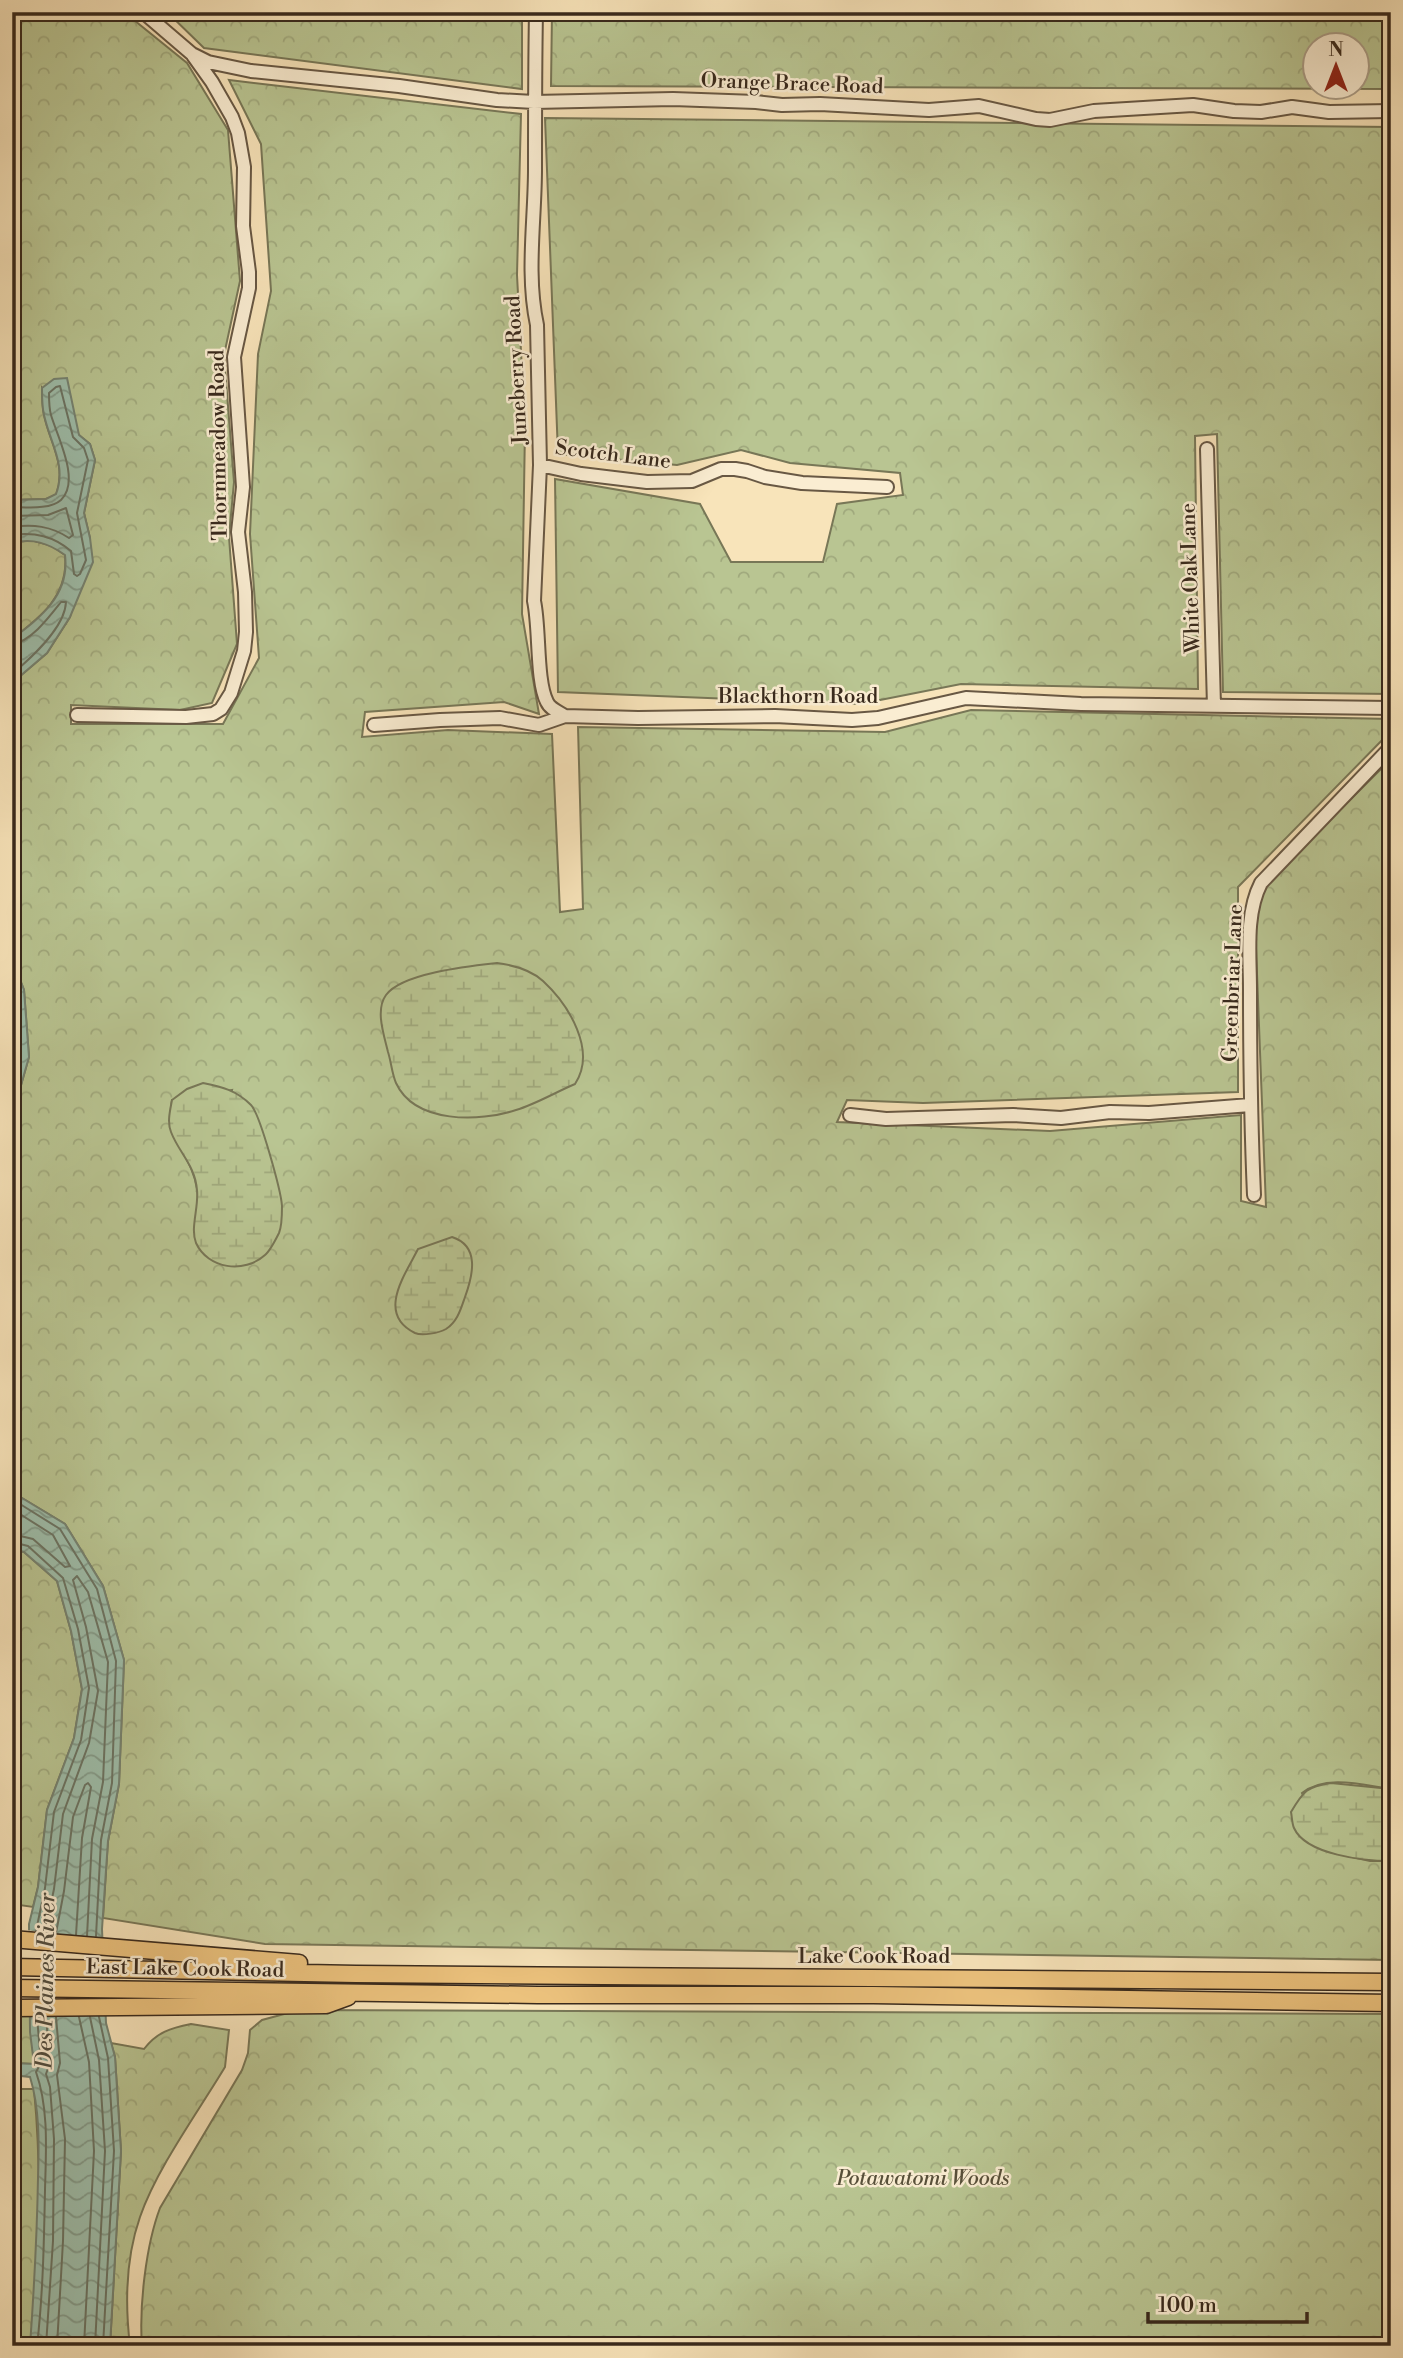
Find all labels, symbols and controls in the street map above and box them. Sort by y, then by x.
north arrow [1302,32,1372,102]
text: N [1328,38,1344,62]
street label: Orange Brace Road [700,68,884,100]
street label: Juneberry Road [500,295,534,446]
street label: Thornmeadow Road [204,349,234,541]
street label: Scotch Lane [554,435,672,475]
street label: White Oak Lane [1175,502,1207,655]
street label: Blackthorn Road [717,684,878,710]
street label: Greenbriar Lane [1217,904,1249,1062]
water label: Des Plaines River [30,1891,62,2070]
street label: Lake Cook Road [798,1944,950,1970]
street label: East Lake Cook Road [86,1954,285,1984]
park label: Potawatomi Woods [836,2166,1010,2192]
scale bar [1148,2281,1307,2325]
text: 100 m [1158,2293,1217,2319]

